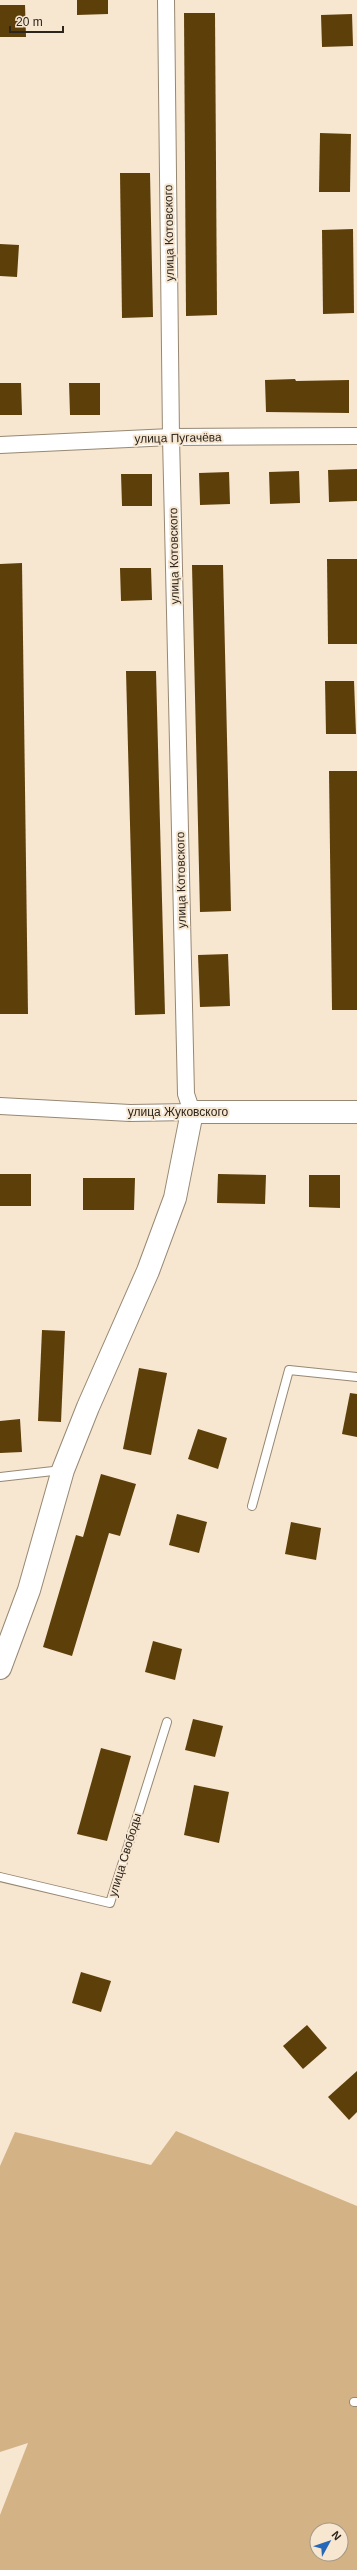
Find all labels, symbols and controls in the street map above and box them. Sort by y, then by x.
scale bar [10,8,63,34]
text: 20 m [16,15,43,29]
street label: улица Котовского [161,184,177,282]
street label: улица Пугачёва [134,430,222,446]
street label: улица Котовского [166,507,182,605]
street label: улица Котовского [173,831,189,929]
street label: улица Жуковского [128,1105,229,1119]
street label: улица Свободы [106,1811,144,1899]
north arrow [309,2522,349,2562]
text: N [330,2529,344,2543]

